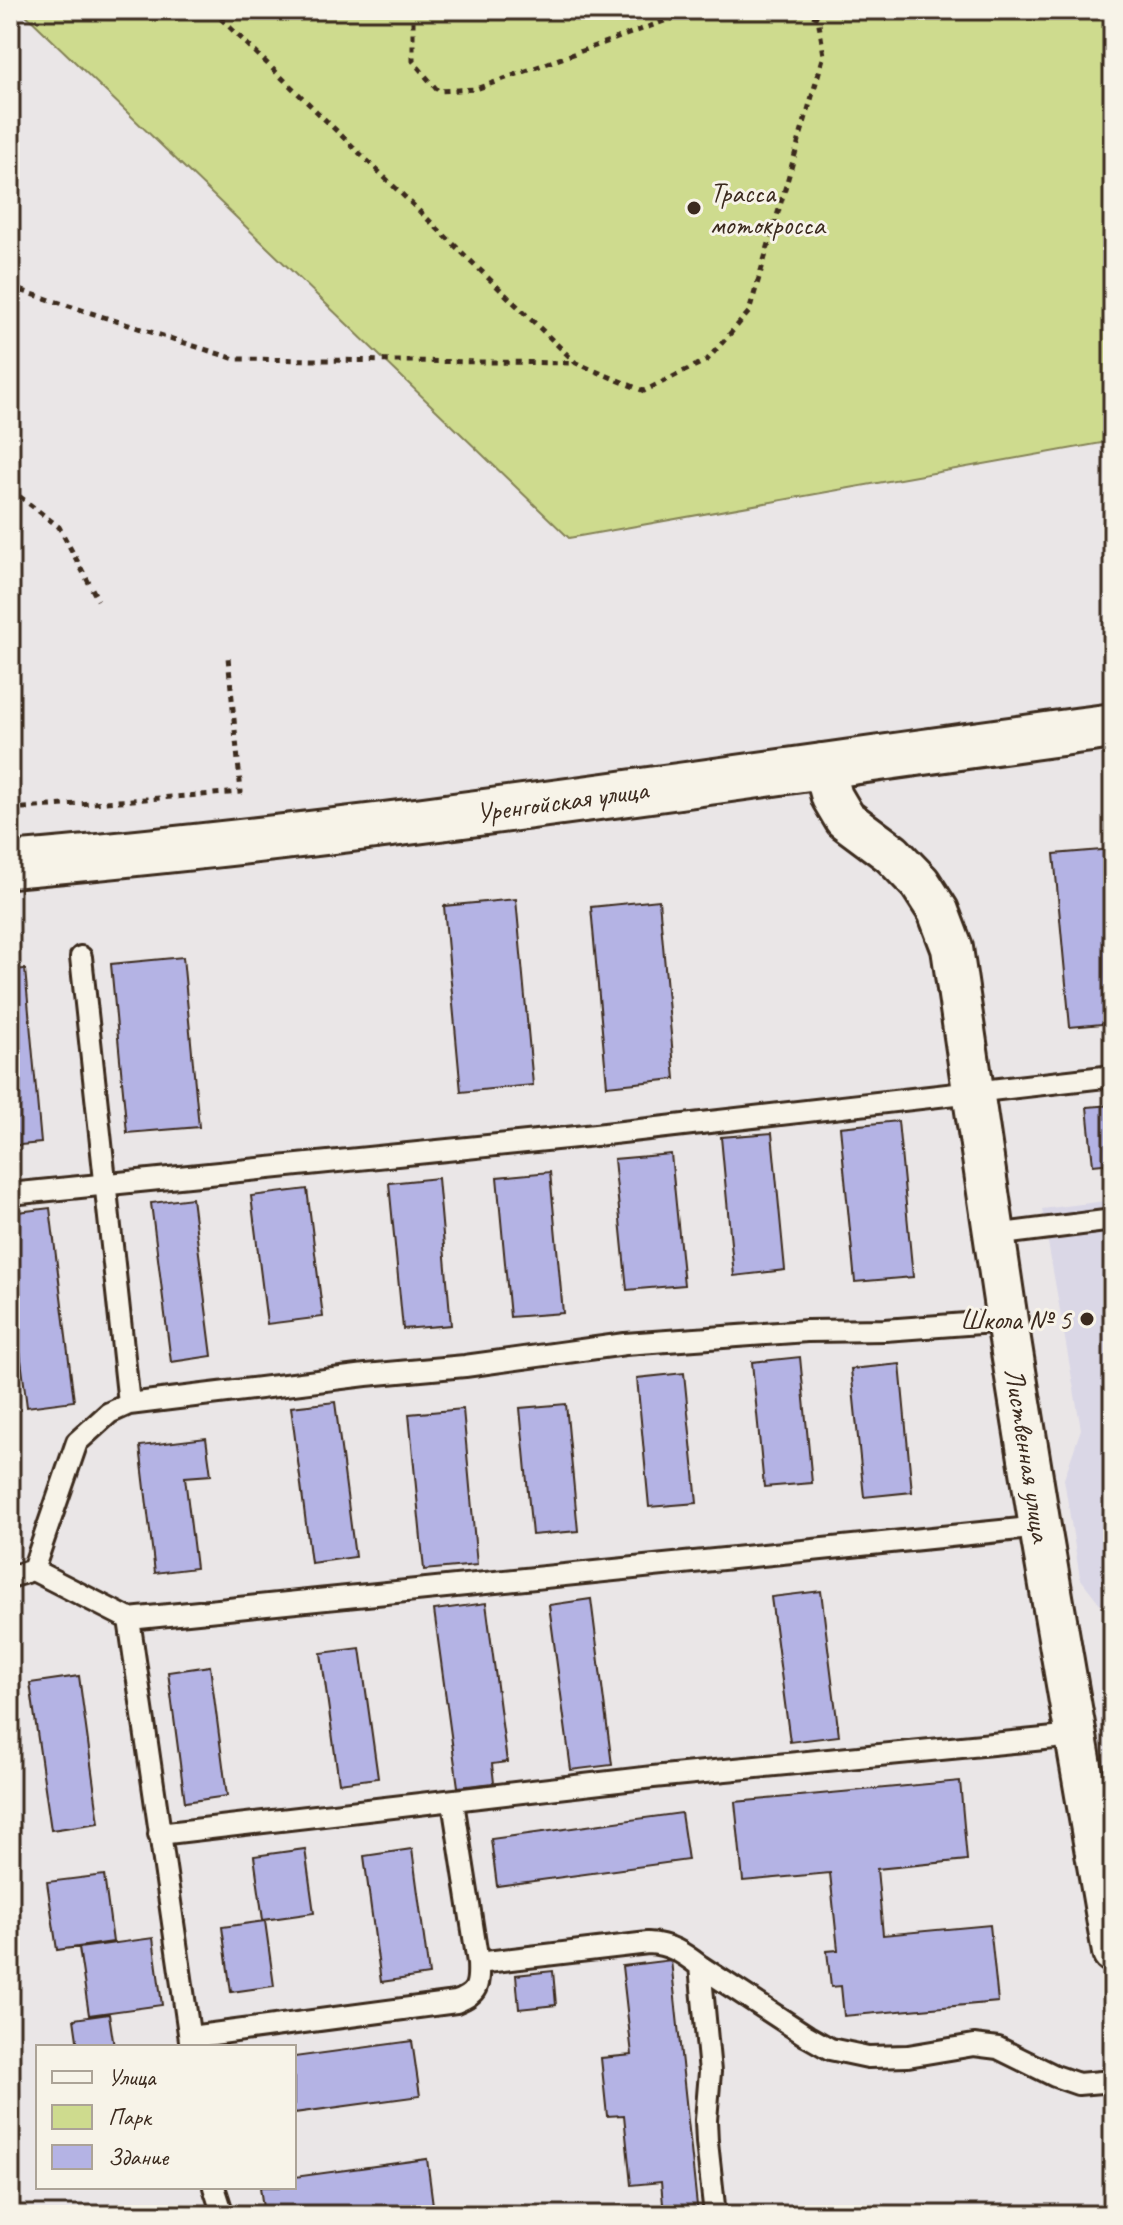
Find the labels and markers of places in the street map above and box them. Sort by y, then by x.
place label: Трасса мотокросса [710,175,826,242]
marker: Трасса мотокросса [685,199,703,217]
place label: Школа № 5 [960,1302,1072,1337]
marker: Школа № 5 [1078,1310,1096,1328]

